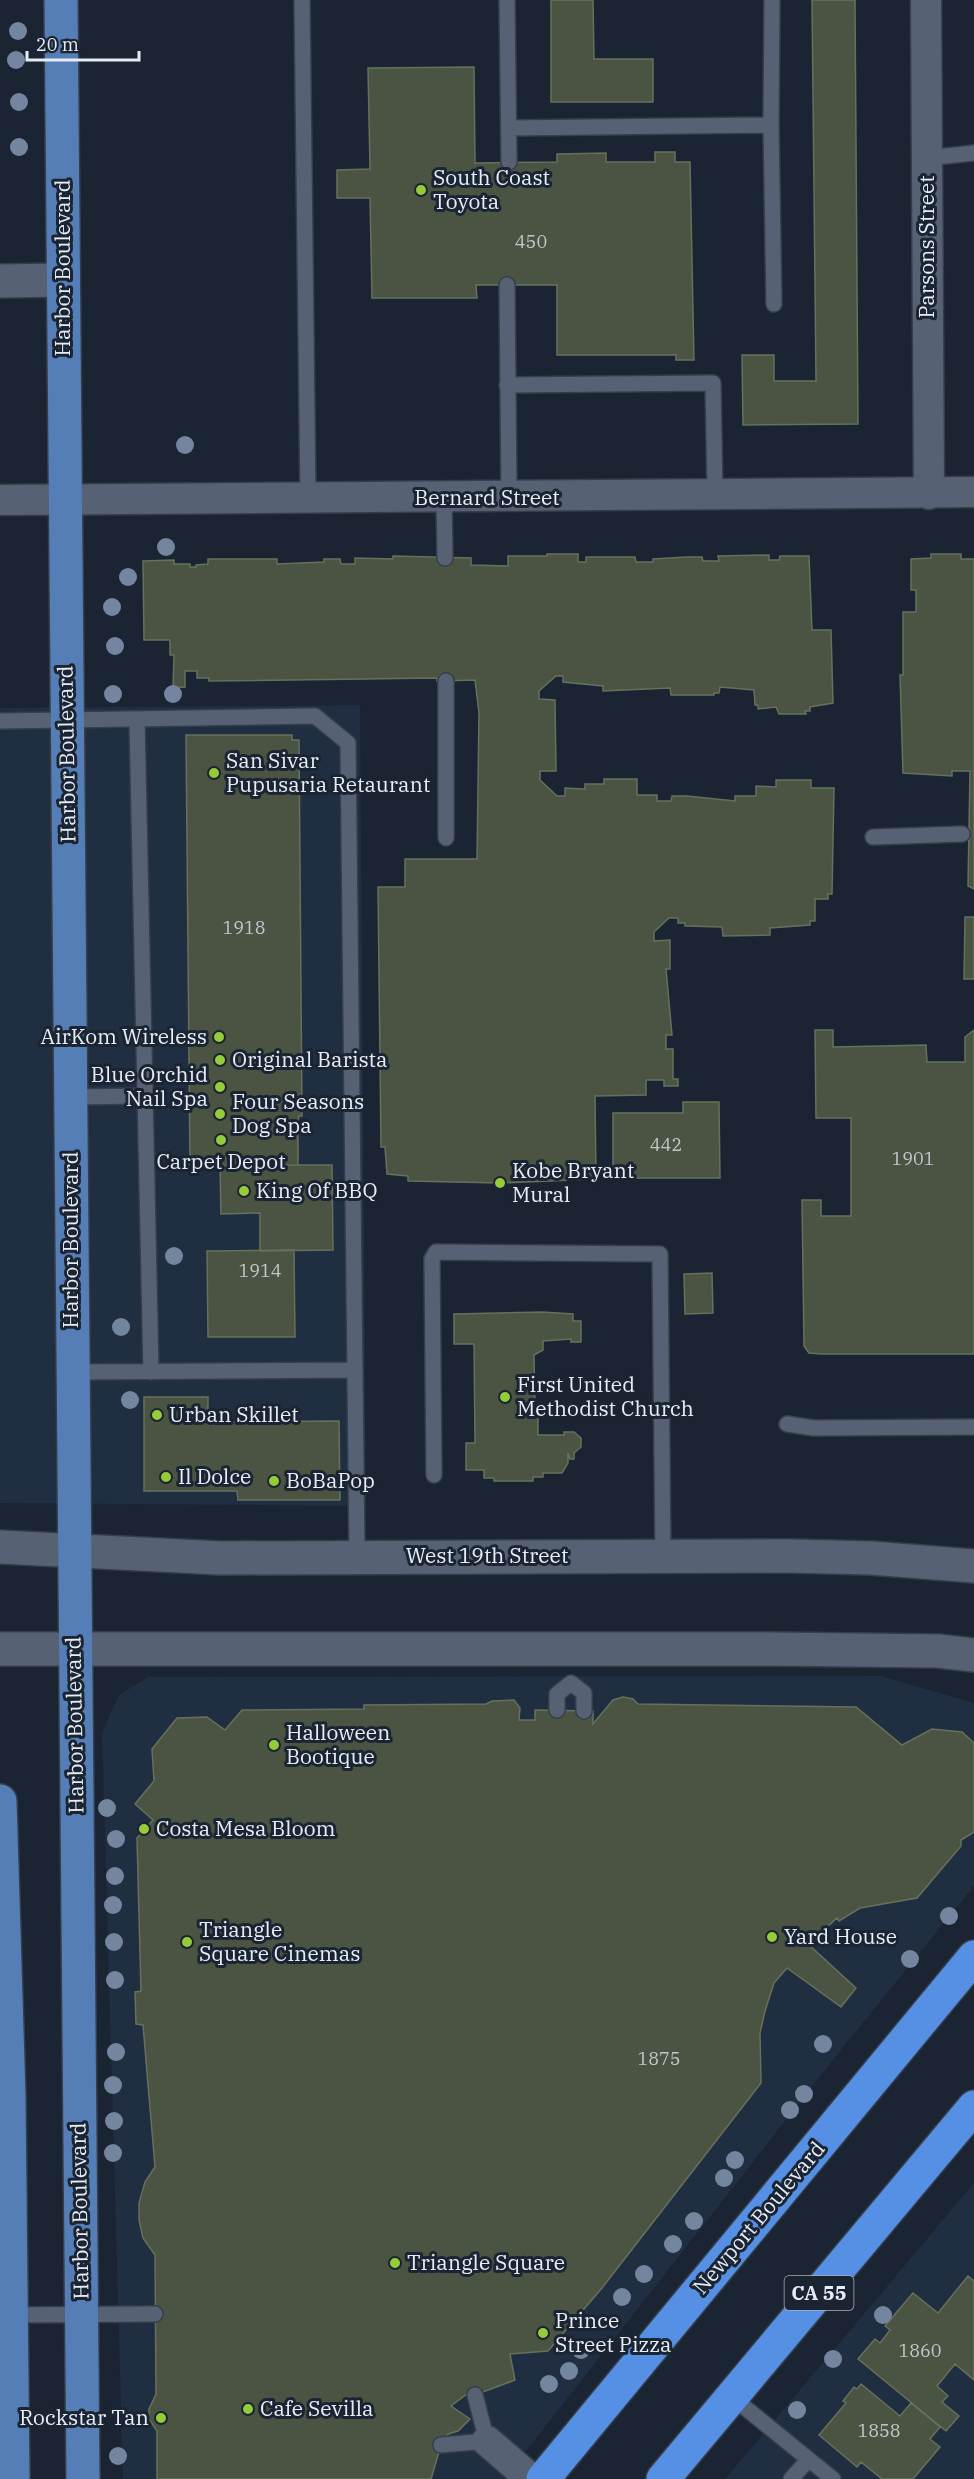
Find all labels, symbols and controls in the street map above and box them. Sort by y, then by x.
scale bar [27,24,140,62]
text: 20 m [36,33,79,56]
place label: South Coast Toyota [433,163,550,215]
street label: Parsons Street [912,175,940,319]
street label: Harbor Boulevard [48,179,76,357]
marker: South Coast Toyota [414,183,428,197]
house number: 450 [515,230,547,253]
street label: Bernard Street [414,483,560,511]
street label: Harbor Boulevard [50,665,82,843]
place label: San Sivar Pupusaria Retaurant [226,746,430,798]
marker: San Sivar Pupusaria Retaurant [207,766,221,780]
house number: 1918 [222,916,266,939]
place label: AirKom Wireless [41,1022,207,1050]
marker: AirKom Wireless [212,1030,226,1044]
place label: Original Barista [232,1045,387,1073]
marker: Original Barista [213,1053,227,1067]
place label: Blue Orchid Nail Spa [91,1060,208,1112]
marker: Blue Orchid Nail Spa [213,1080,227,1094]
place label: Four Seasons Dog Spa [232,1087,364,1139]
marker: Four Seasons Dog Spa [213,1107,227,1121]
marker: Carpet Depot [214,1133,228,1147]
house number: 442 [650,1133,682,1156]
place label: Carpet Depot [156,1147,286,1175]
house number: 1901 [891,1147,935,1170]
street label: Harbor Boulevard [56,1151,84,1329]
place label: Kobe Bryant Mural [512,1156,634,1208]
place label: King Of BBQ [256,1176,377,1204]
marker: Kobe Bryant Mural [493,1176,507,1190]
marker: King Of BBQ [237,1184,251,1198]
house number: 1914 [238,1259,282,1282]
place label: First United Methodist Church [517,1370,694,1422]
marker: First United Methodist Church [498,1390,512,1404]
place label: Urban Skillet [169,1400,299,1428]
marker: Urban Skillet [150,1408,164,1422]
place label: Il Dolce [178,1462,251,1490]
place label: BoBaPop [286,1466,375,1494]
marker: Il Dolce [159,1470,173,1484]
marker: BoBaPop [267,1474,281,1488]
street label: West 19th Street [406,1541,568,1569]
street label: Harbor Boulevard [58,1636,90,1814]
place label: Halloween Bootique [286,1718,390,1770]
marker: Halloween Bootique [267,1738,281,1752]
place label: Costa Mesa Bloom [156,1814,336,1842]
marker: Costa Mesa Bloom [137,1822,151,1836]
place label: Triangle Square Cinemas [199,1915,360,1967]
place label: Yard House [784,1922,897,1950]
marker: Yard House [765,1930,779,1944]
marker: Triangle Square Cinemas [180,1935,194,1949]
house number: 1875 [637,2047,681,2070]
street label: Harbor Boulevard [63,2122,95,2300]
street label: Newport Boulevard [686,2135,831,2300]
place label: Triangle Square [407,2248,565,2276]
marker: Triangle Square [388,2256,402,2270]
road number: CA 55 [784,2276,854,2310]
place label: Prince Street Pizza [555,2306,671,2358]
marker: Prince Street Pizza [536,2326,550,2340]
house number: 1860 [898,2339,942,2362]
place label: Cafe Sevilla [260,2394,373,2422]
marker: Cafe Sevilla [241,2402,255,2416]
place label: Rockstar Tan [19,2403,149,2431]
marker: Rockstar Tan [154,2411,168,2425]
house number: 1858 [857,2419,901,2442]

